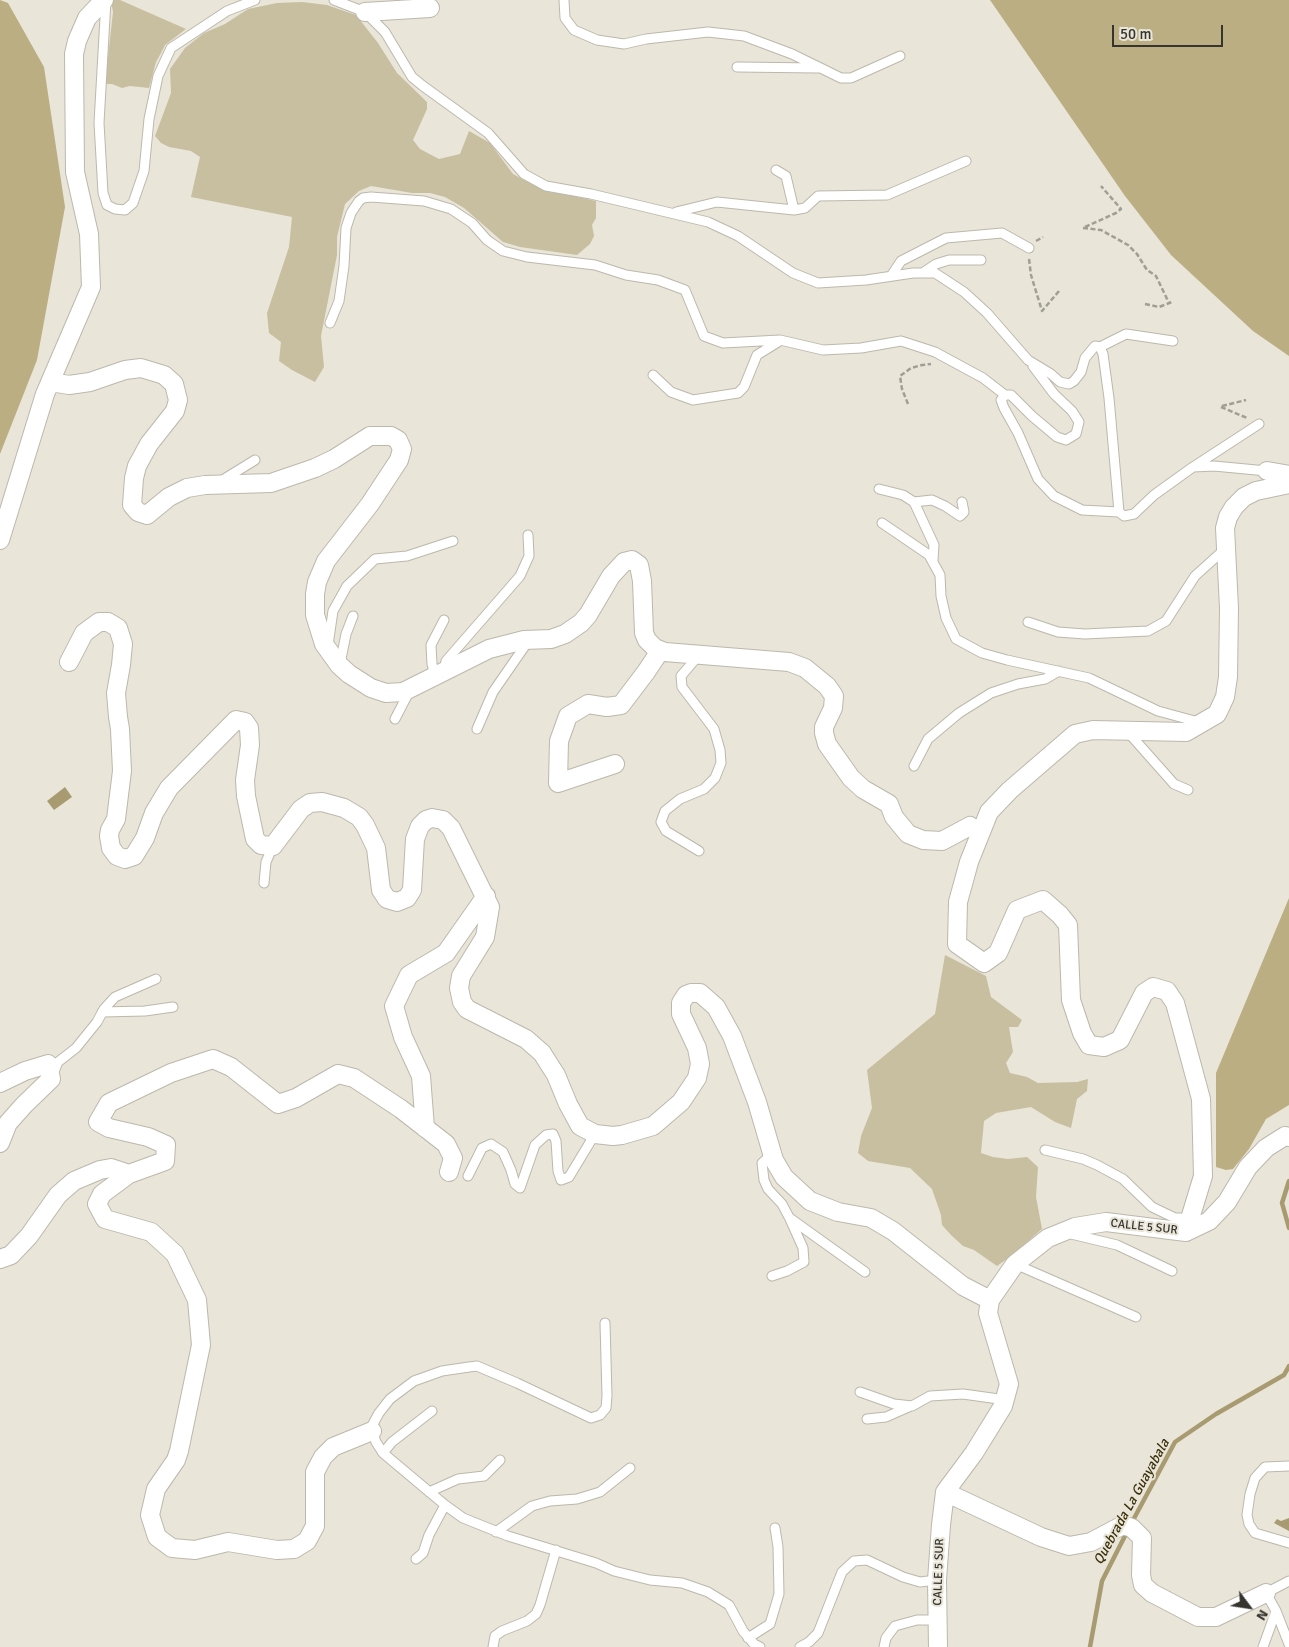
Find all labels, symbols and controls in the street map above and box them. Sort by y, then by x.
scale bar [1114,15,1225,47]
text: 50 m [1120,25,1151,43]
street label: CALLE 5 SUR [1110,1216,1178,1238]
water label: Quebrada La Guayabala [1090,1436,1174,1568]
street label: CALLE 5 SUR [931,1538,947,1606]
north arrow [1224,1582,1274,1632]
text: N [1252,1606,1272,1624]

